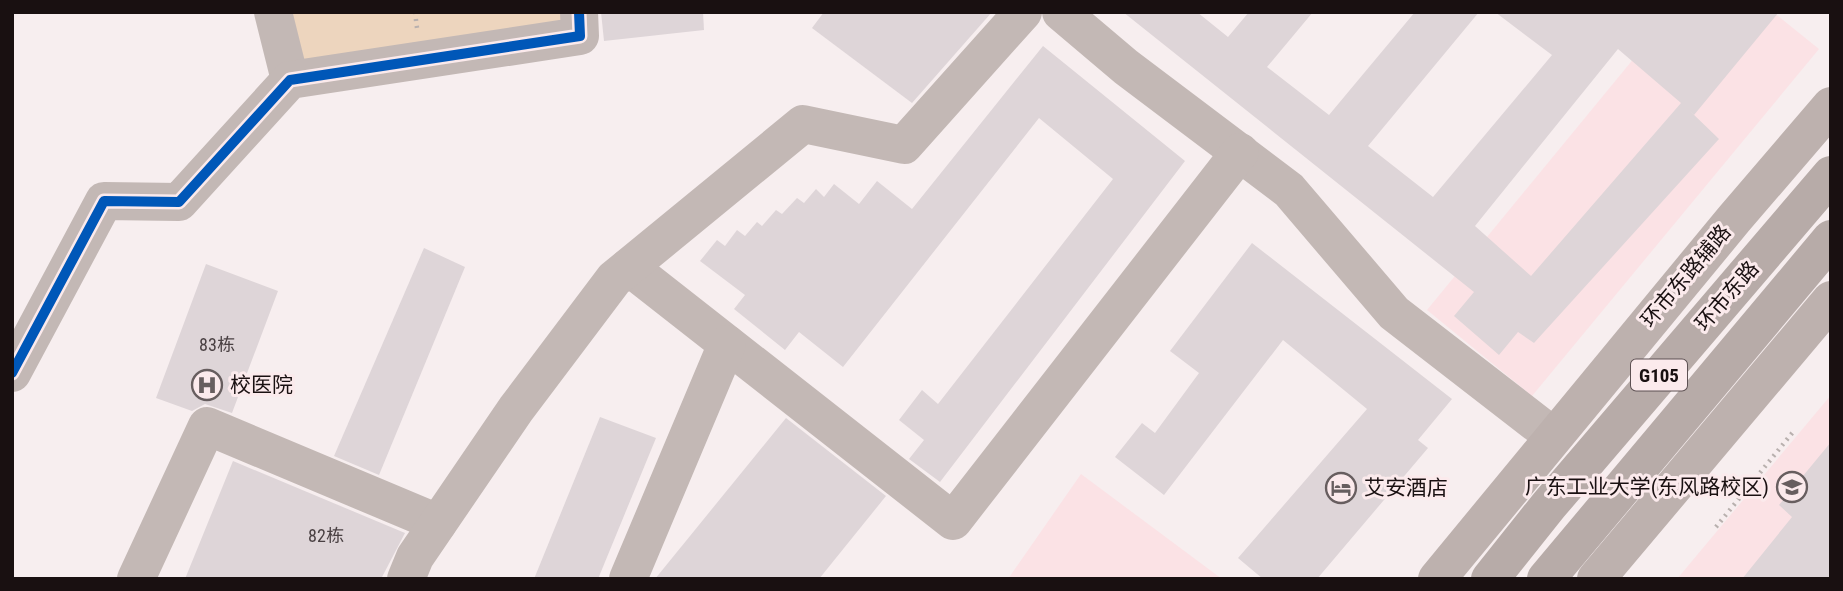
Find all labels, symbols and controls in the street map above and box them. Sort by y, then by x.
street label: 环市东路辅路 [1636,220,1736,332]
street label: 环市东路 [1690,256,1764,336]
house number: 83栋 [199,334,235,355]
road number: G105 [1631,360,1687,390]
hospital icon: 校医院 [190,368,224,402]
place label: 校医院 [230,373,293,397]
school or university icon: 广东工业大学(东风路校区) [1775,470,1809,504]
hotel icon: 艾安酒店 [1324,471,1358,505]
place label: 广东工业大学(东风路校区) [1525,475,1769,499]
place label: 艾安酒店 [1364,476,1448,500]
house number: 82栋 [308,525,344,546]

